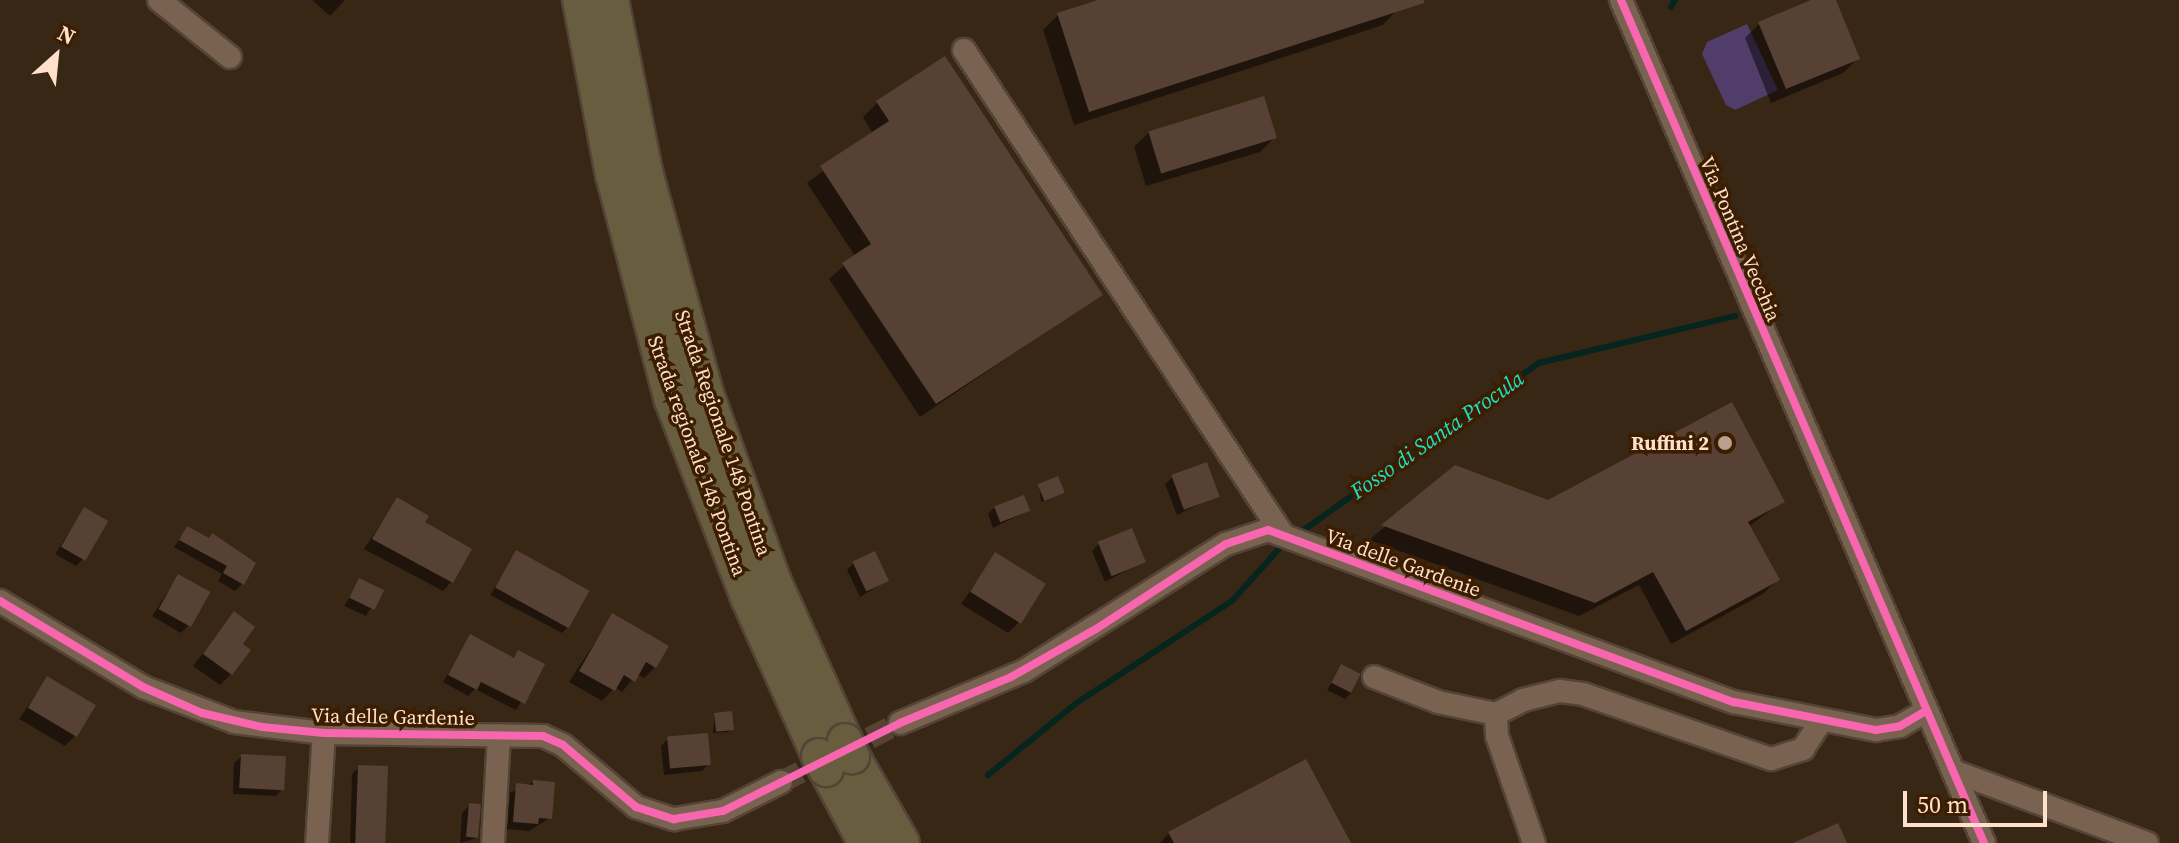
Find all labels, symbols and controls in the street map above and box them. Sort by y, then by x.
north arrow [16,16,96,96]
text: N [53,18,81,52]
street label: Via Pontina Vecchia [1694,153,1786,325]
street label: Strada Regionale 148 Pontina [670,307,776,559]
street label: Strada regionale 148 Pontina [642,333,752,579]
water label: Fosso di Santa Procula [1345,365,1529,505]
place label: Ruffini 2 [1631,431,1709,455]
marker: Ruffini 2 [1716,434,1734,452]
street label: Via delle Gardenie [1322,524,1484,602]
street label: Via delle Gardenie [311,704,475,730]
scale bar [1907,775,2051,825]
text: 50 m [1917,788,1968,821]

